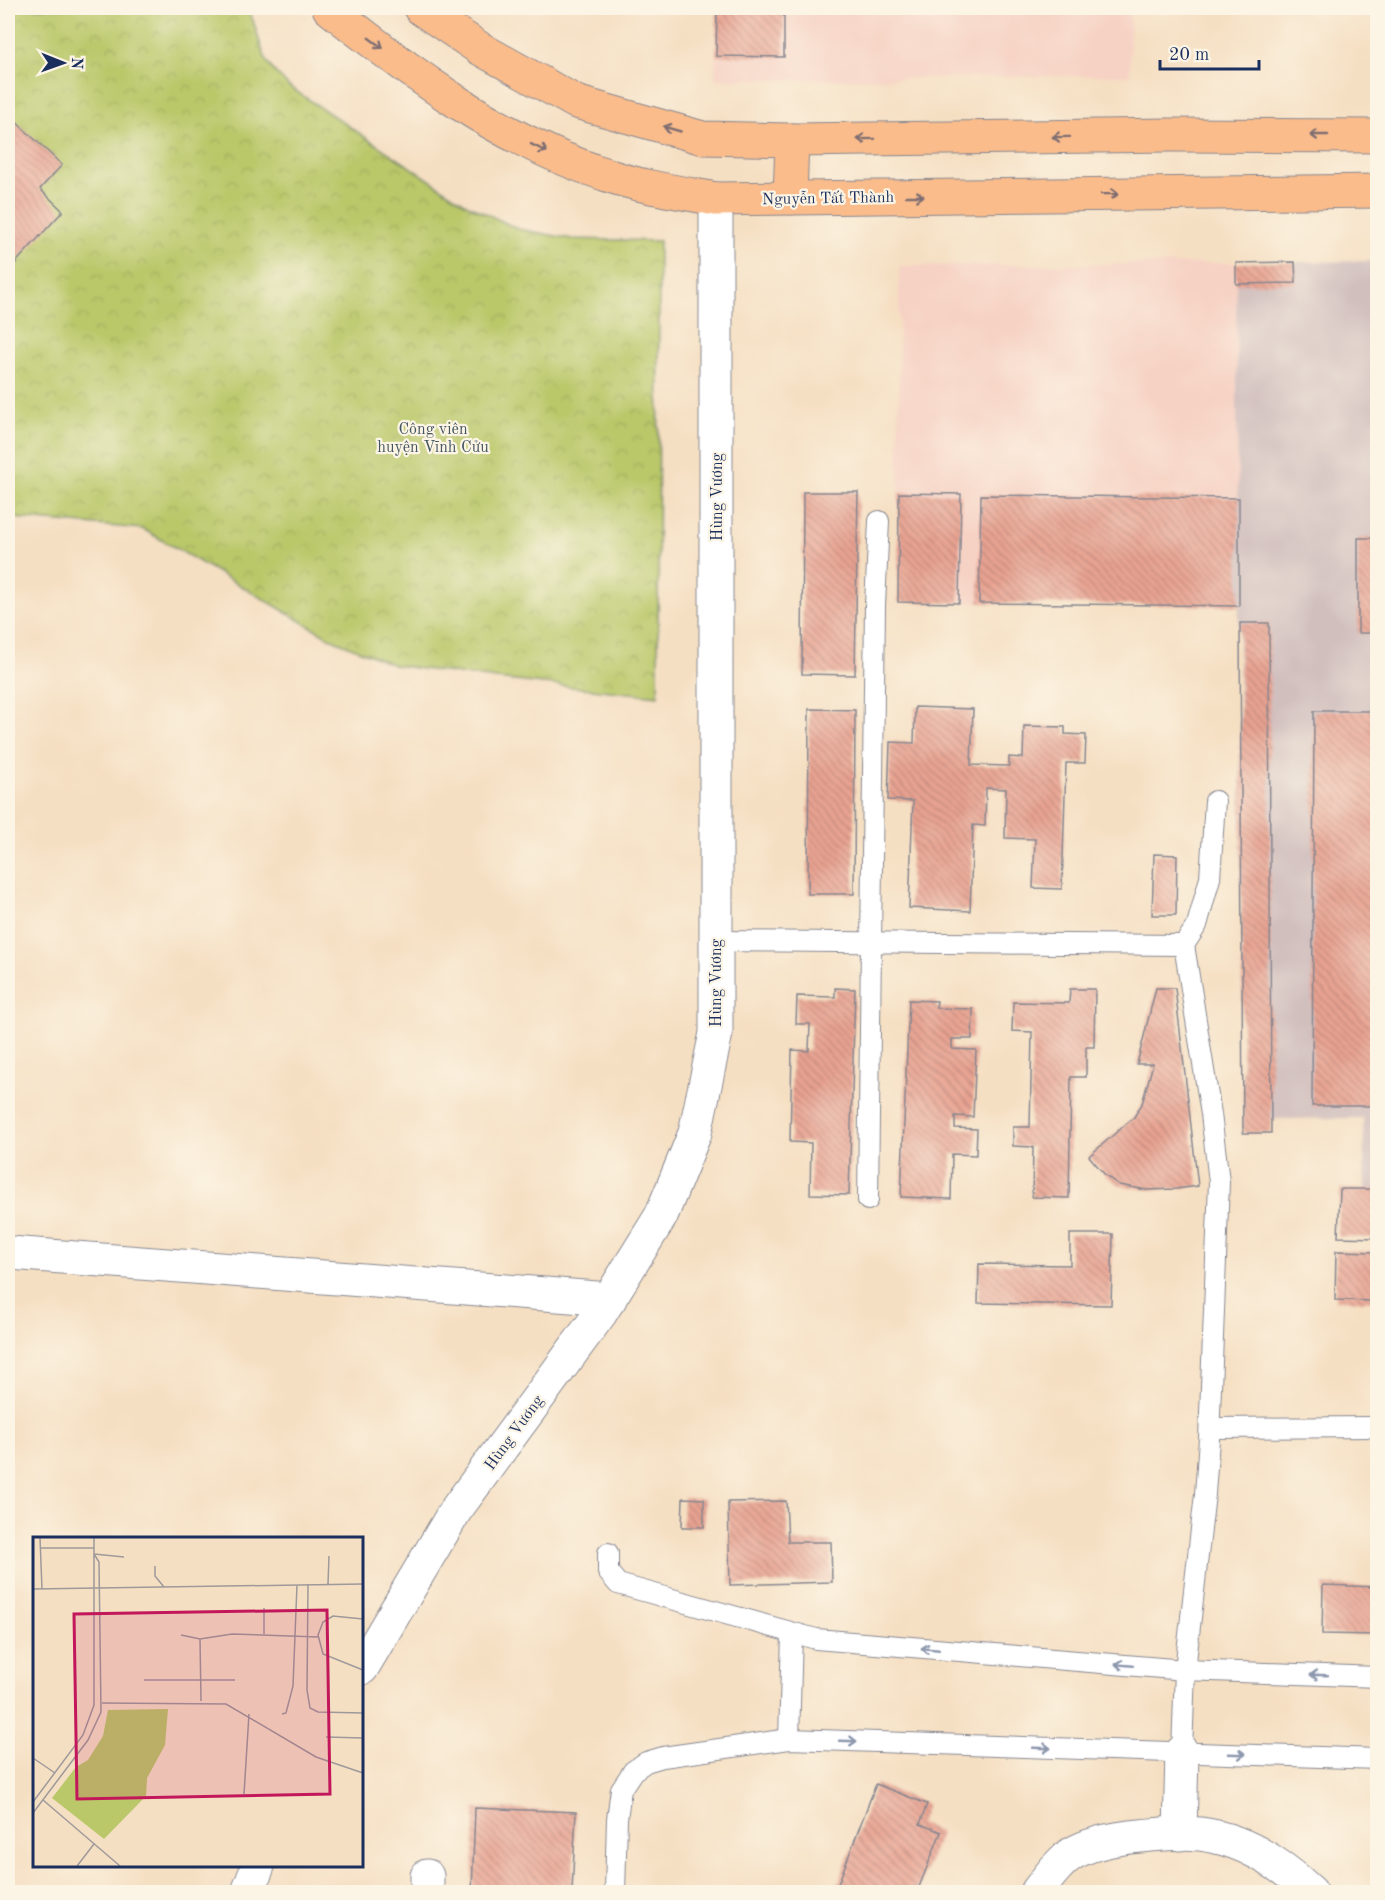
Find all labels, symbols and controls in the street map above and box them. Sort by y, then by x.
north arrow [33,33,93,93]
scale bar [1160,33,1259,71]
one-way arrow [367,37,383,49]
text: 20 m [1169,46,1209,64]
text: N [68,57,84,70]
one-way arrow [663,123,682,134]
one-way arrow [1310,129,1330,141]
one-way arrow [1052,131,1072,142]
one-way arrow [857,133,877,145]
one-way arrow [530,143,548,154]
street label: Nguyễn Tất Thành [762,187,895,208]
one-way arrow [1100,188,1120,200]
one-way arrow [905,190,925,202]
park label: Công viên huyện Vĩnh Cửu [377,422,489,456]
street label: Hùng Vương [710,452,726,541]
street label: Hùng Vương [709,938,725,1027]
street label: Hùng Vương [482,1392,547,1474]
inset map [33,1537,363,1867]
one-way arrow [921,1643,940,1654]
one-way arrow [1115,1659,1135,1670]
one-way arrow [1310,1669,1330,1680]
one-way arrow [837,1736,857,1747]
one-way arrow [1032,1742,1052,1753]
one-way arrow [1227,1748,1247,1760]

